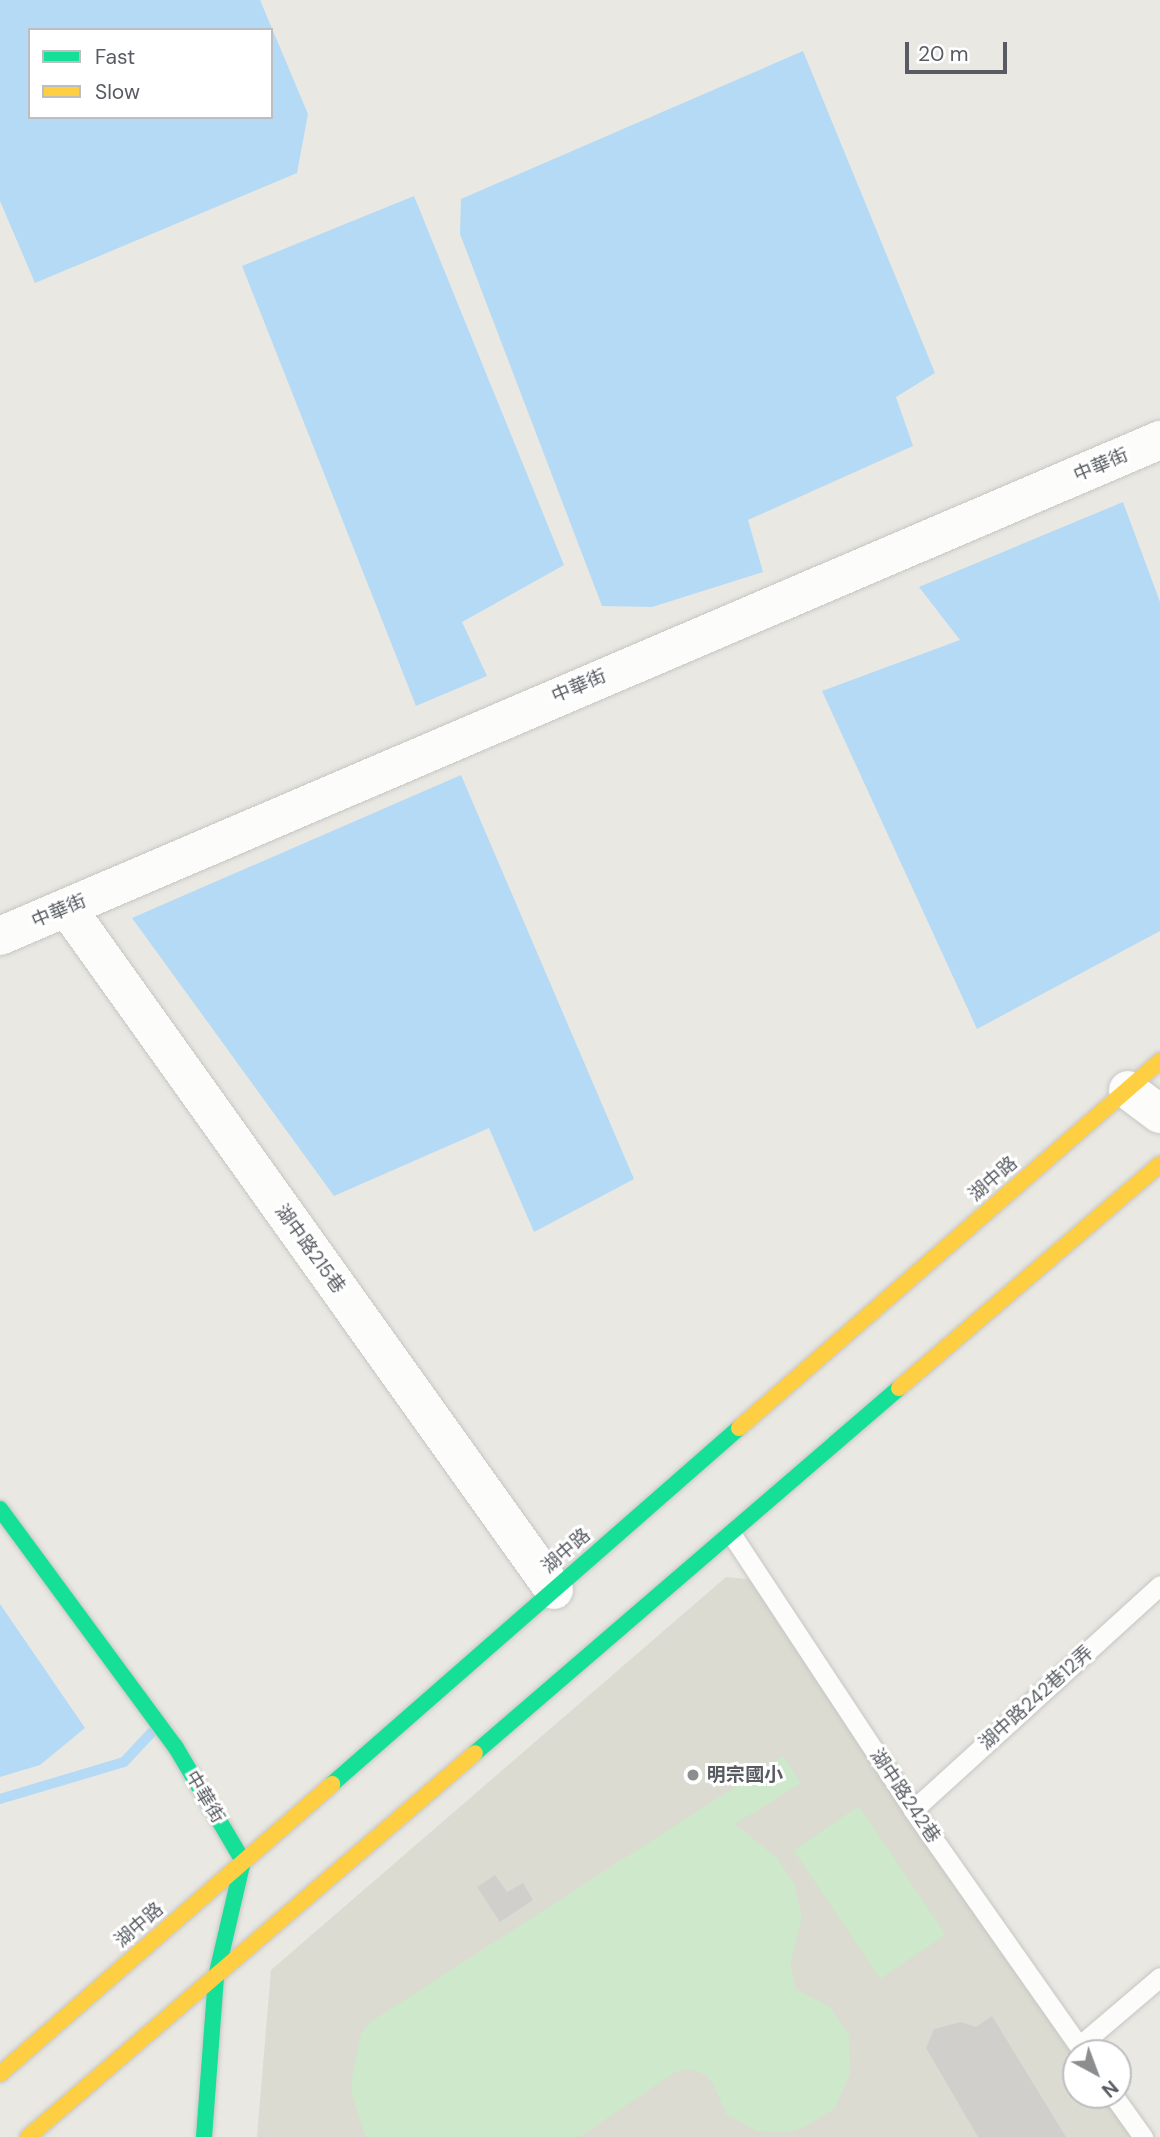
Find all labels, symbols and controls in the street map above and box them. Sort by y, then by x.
legend [28,28,273,119]
scale bar [908,28,1010,72]
text: 20 m [918,40,969,68]
text: Fast [95,43,135,71]
text: Slow [95,78,140,106]
street label: 中華街 [1070,443,1132,487]
street label: 中華街 [548,664,610,708]
street label: 中華街 [28,889,90,933]
street label: 湖中路 [964,1152,1022,1206]
street label: 湖中路215巷 [270,1200,350,1298]
street label: 湖中路 [537,1524,595,1578]
street label: 湖中路242巷12弄 [975,1641,1097,1755]
street label: 湖中路242巷 [865,1744,945,1848]
place label: 明宗國小 [707,1764,783,1786]
street label: 中華街 [181,1767,229,1827]
marker: 明宗國小 [685,1767,701,1783]
street label: 湖中路 [110,1898,168,1952]
north arrow [1062,2039,1132,2109]
text: N [1096,2075,1123,2103]

